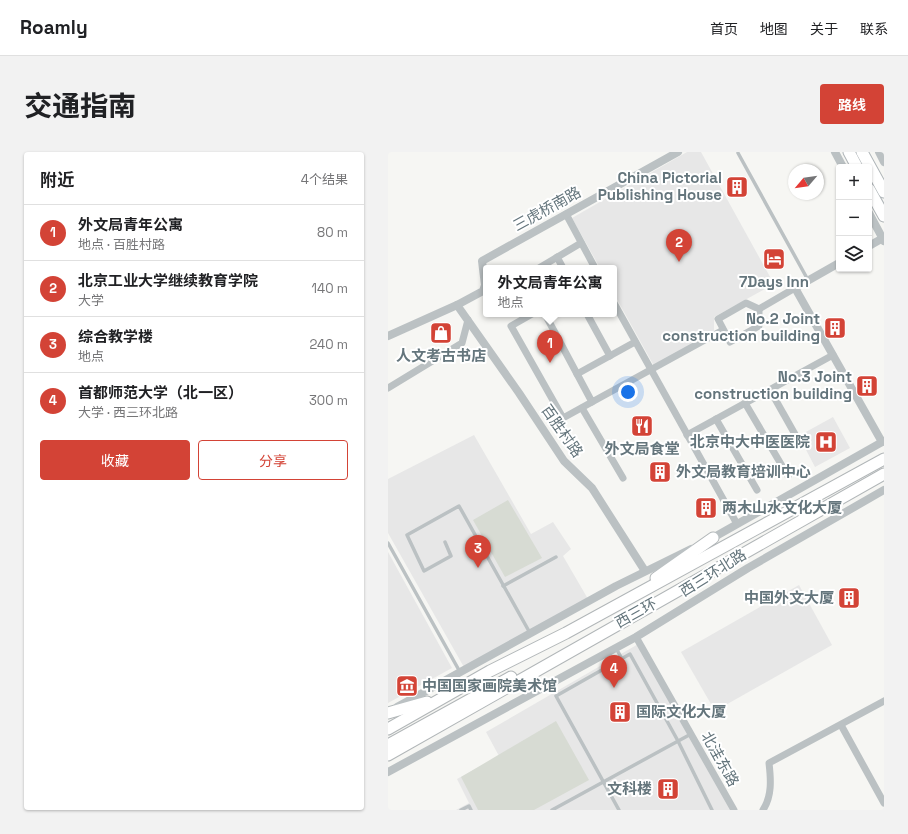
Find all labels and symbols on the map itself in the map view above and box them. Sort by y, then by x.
north arrow [788,164,824,200]
place label: China Pictorial Publishing House [598,168,722,204]
building icon: China Pictorial Publishing House [724,174,750,200]
street label: 三虎桥南路 [509,182,584,235]
pin: 2 [666,229,692,262]
hotel icon: 7Days Inn [761,246,787,272]
place label: 7Days Inn [739,272,809,291]
place label: No.2 Joint construction building [662,309,820,345]
building icon: No.2 Joint construction building [822,315,848,341]
shop icon: 人文考古书店 [428,320,454,346]
pin: 1 [537,330,563,363]
place label: 人文考古书店 [396,346,486,365]
place label: No.3 Joint construction building [694,367,852,403]
building icon: No.3 Joint construction building [854,373,880,399]
your location [618,382,638,402]
street label: 百胜村路 [537,401,587,461]
restaurant icon: 外文局食堂 [629,413,655,439]
hospital icon: 北京中大中医医院 [813,429,839,455]
place label: 北京中大中医医院 [690,432,810,451]
place label: 外文局食堂 [604,439,680,458]
building icon: 外文局教育培训中心 [647,459,673,485]
place label: 外文局教育培训中心 [676,462,811,481]
building icon: 两木山水文化大厦 [693,495,719,521]
place label: 两木山水文化大厦 [722,498,842,517]
pin: 3 [465,535,491,568]
street label: 西三环北路 [676,545,750,601]
building icon: 中国外文大厦 [836,585,862,611]
place label: 中国外文大厦 [744,588,834,607]
street label: 西三环 [611,593,660,632]
pin: 4 [601,655,627,688]
museum icon: 中国国家画院美术馆 [394,673,420,699]
place label: 中国国家画院美术馆 [422,676,557,695]
building icon: 国际文化大厦 [607,699,633,725]
place label: 国际文化大厦 [636,702,726,721]
street label: 北洼东路 [698,728,743,790]
building icon: 文科楼 [655,776,681,802]
place label: 文科楼 [607,779,652,798]

